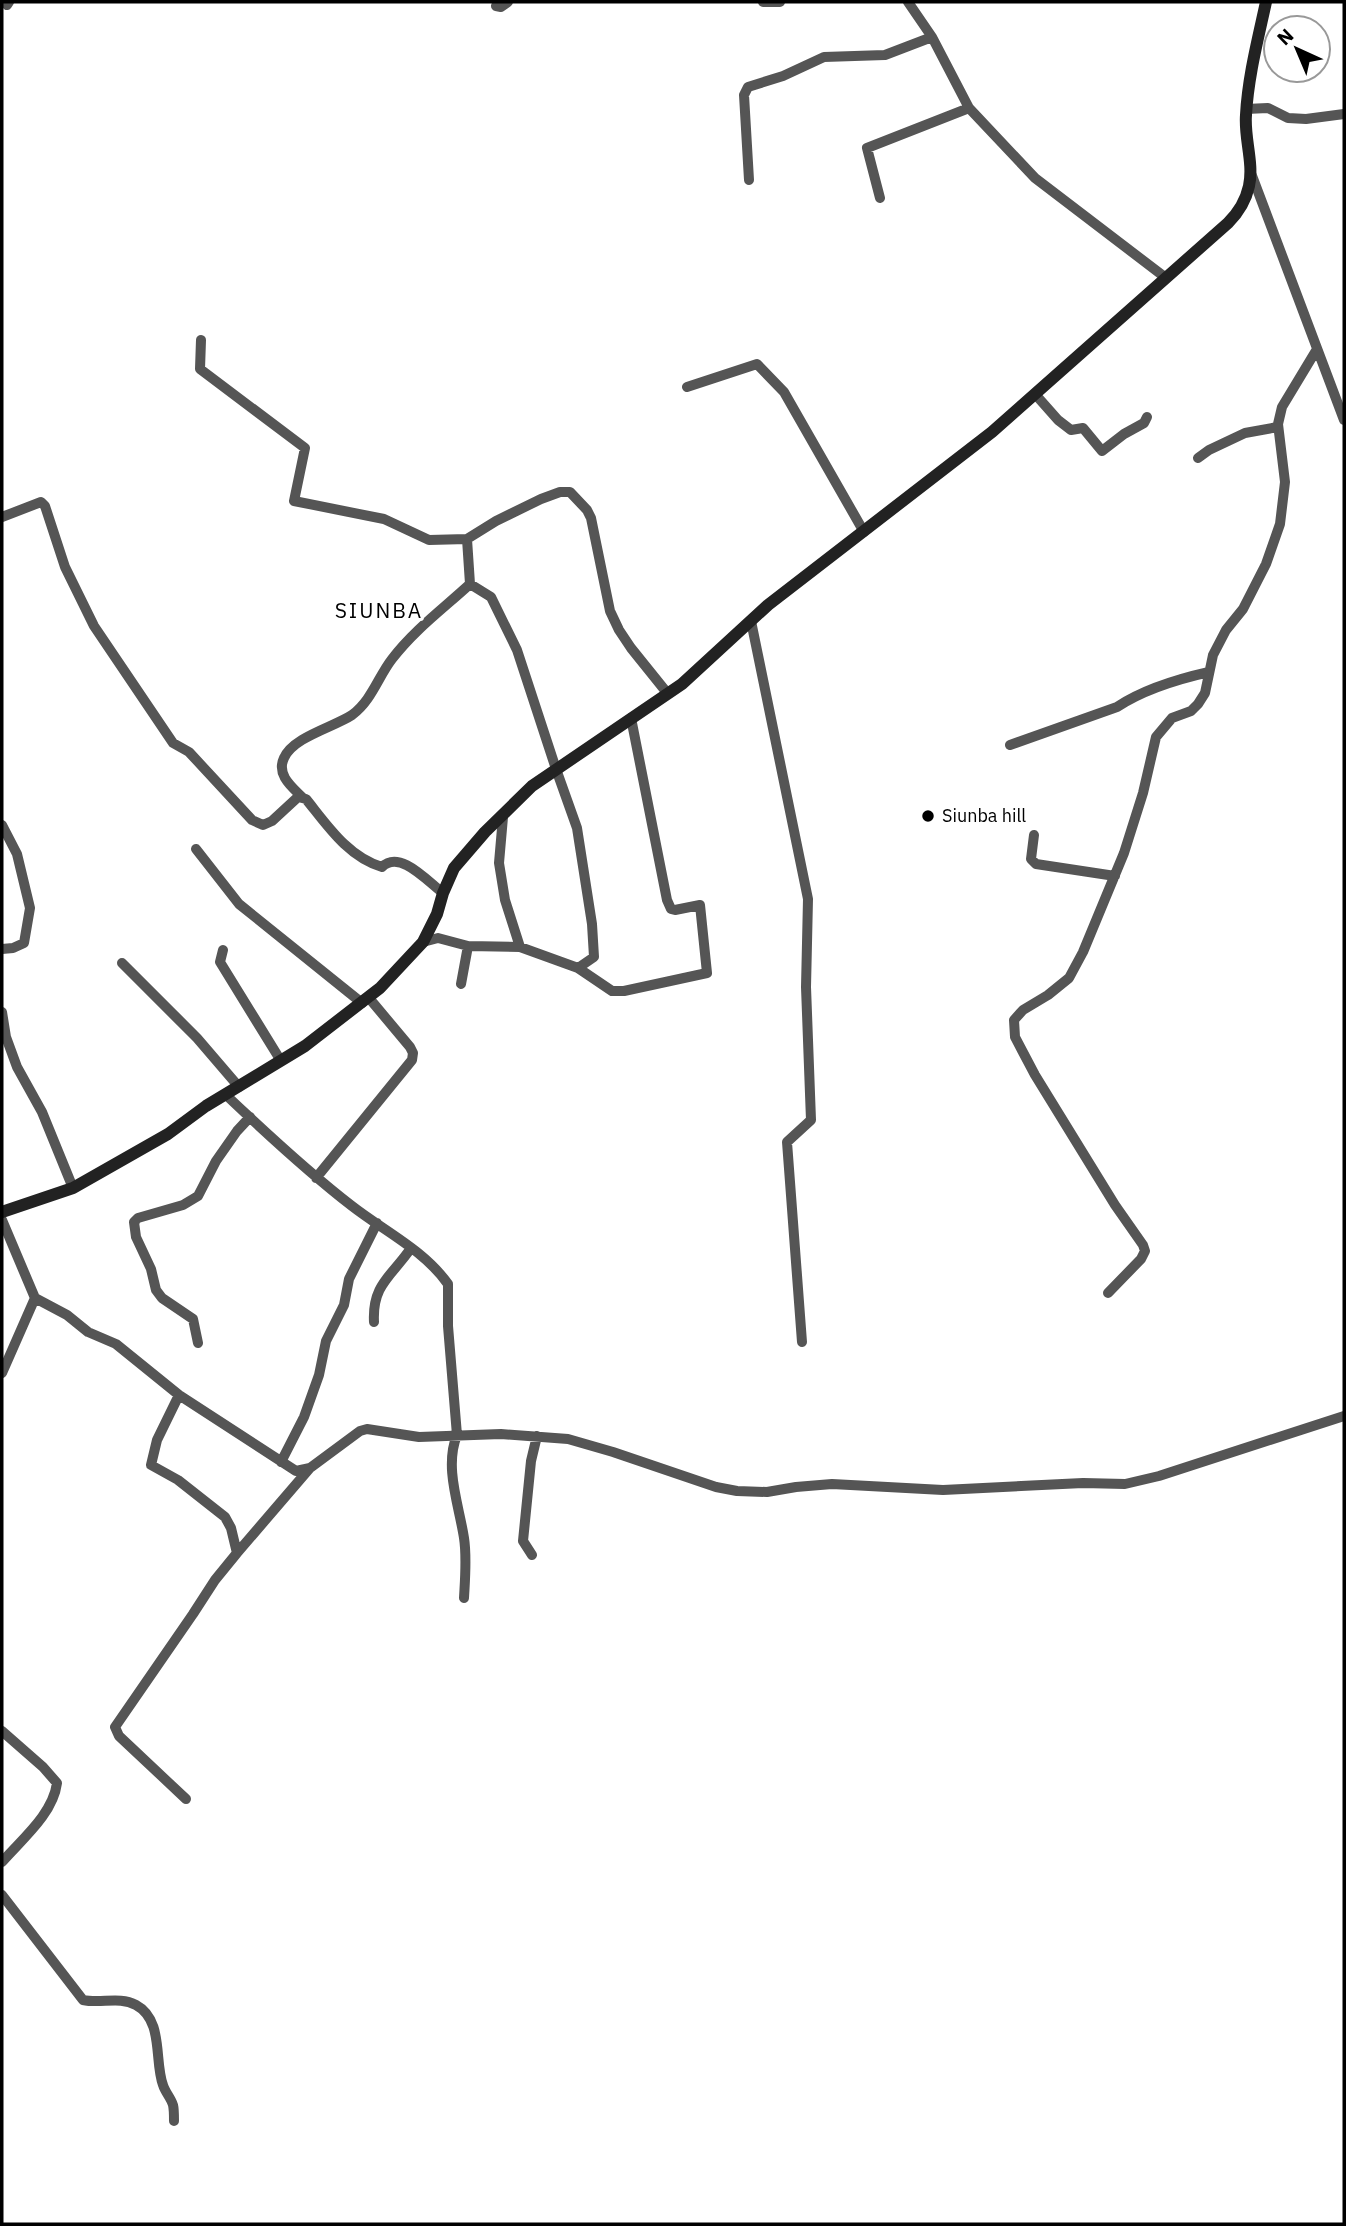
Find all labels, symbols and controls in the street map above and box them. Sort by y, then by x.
north arrow [1262,14,1332,84]
text: N [1272,23,1298,50]
district label: SIUNBA [335,596,423,624]
place label: Siunba hill [942,804,1026,827]
marker: Siunba hill [920,808,936,824]

